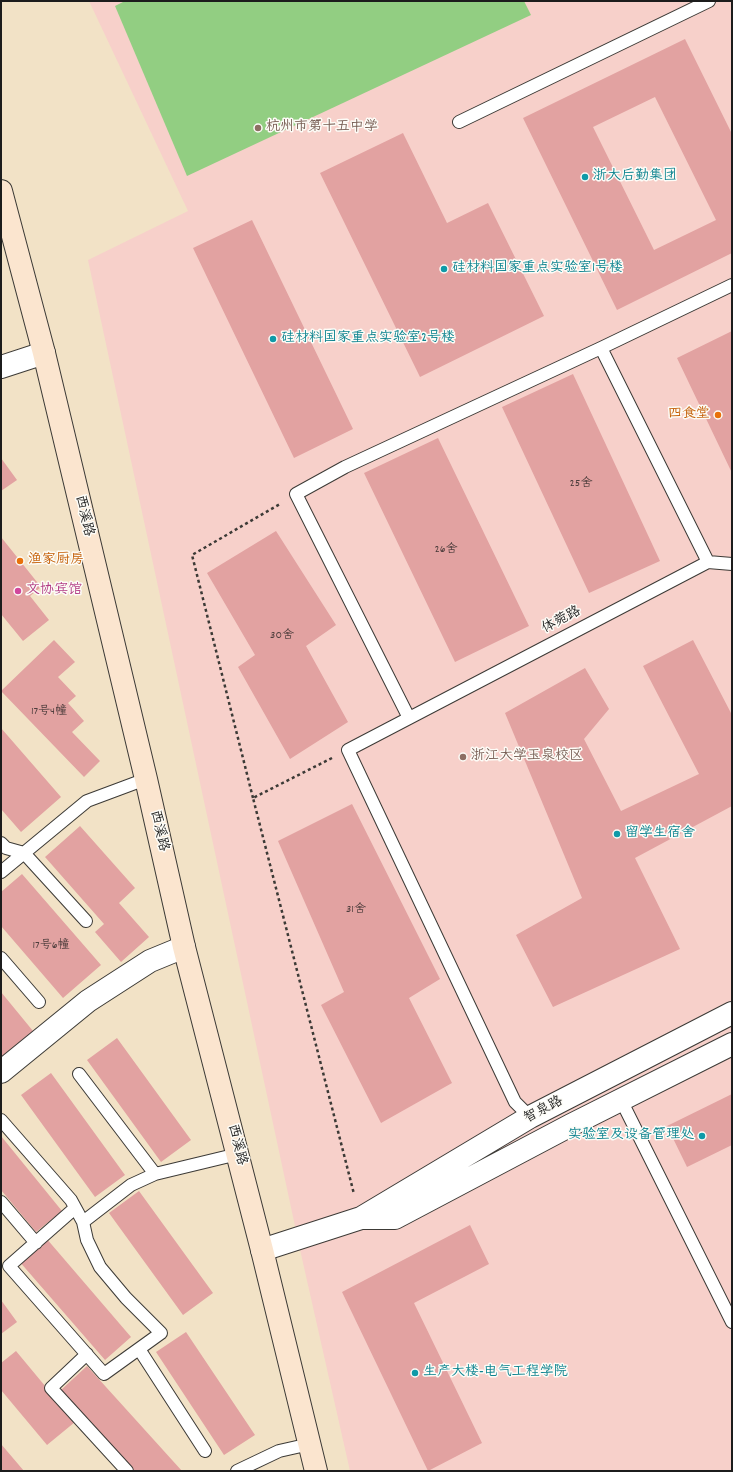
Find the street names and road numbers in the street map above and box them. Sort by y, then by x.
street label: 西溪路 [70,494,96,538]
street label: 体菀路 [540,604,584,638]
street label: 西溪路 [145,809,171,853]
street label: 智泉路 [522,1094,566,1128]
street label: 西溪路 [223,1123,249,1167]

